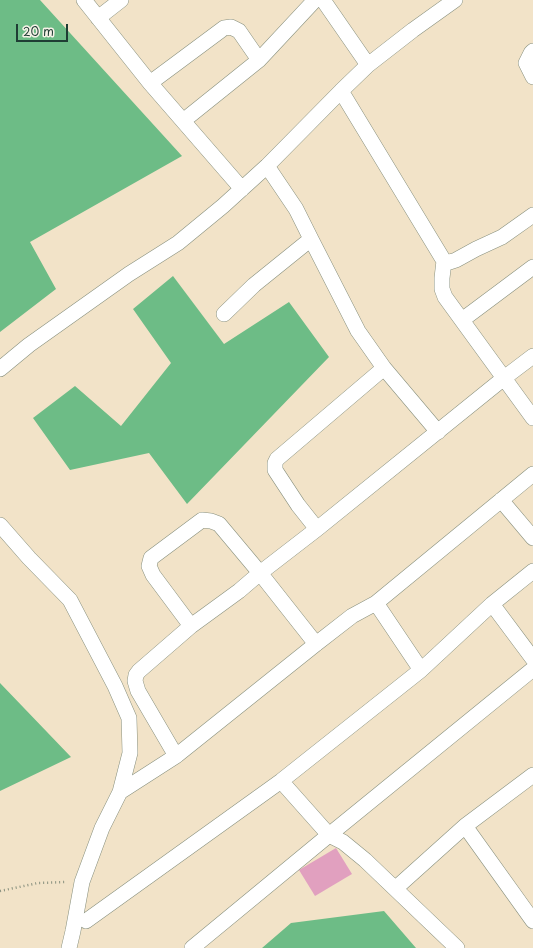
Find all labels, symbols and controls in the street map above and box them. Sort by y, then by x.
scale bar [18,16,70,42]
text: 20 m [23,22,54,40]

